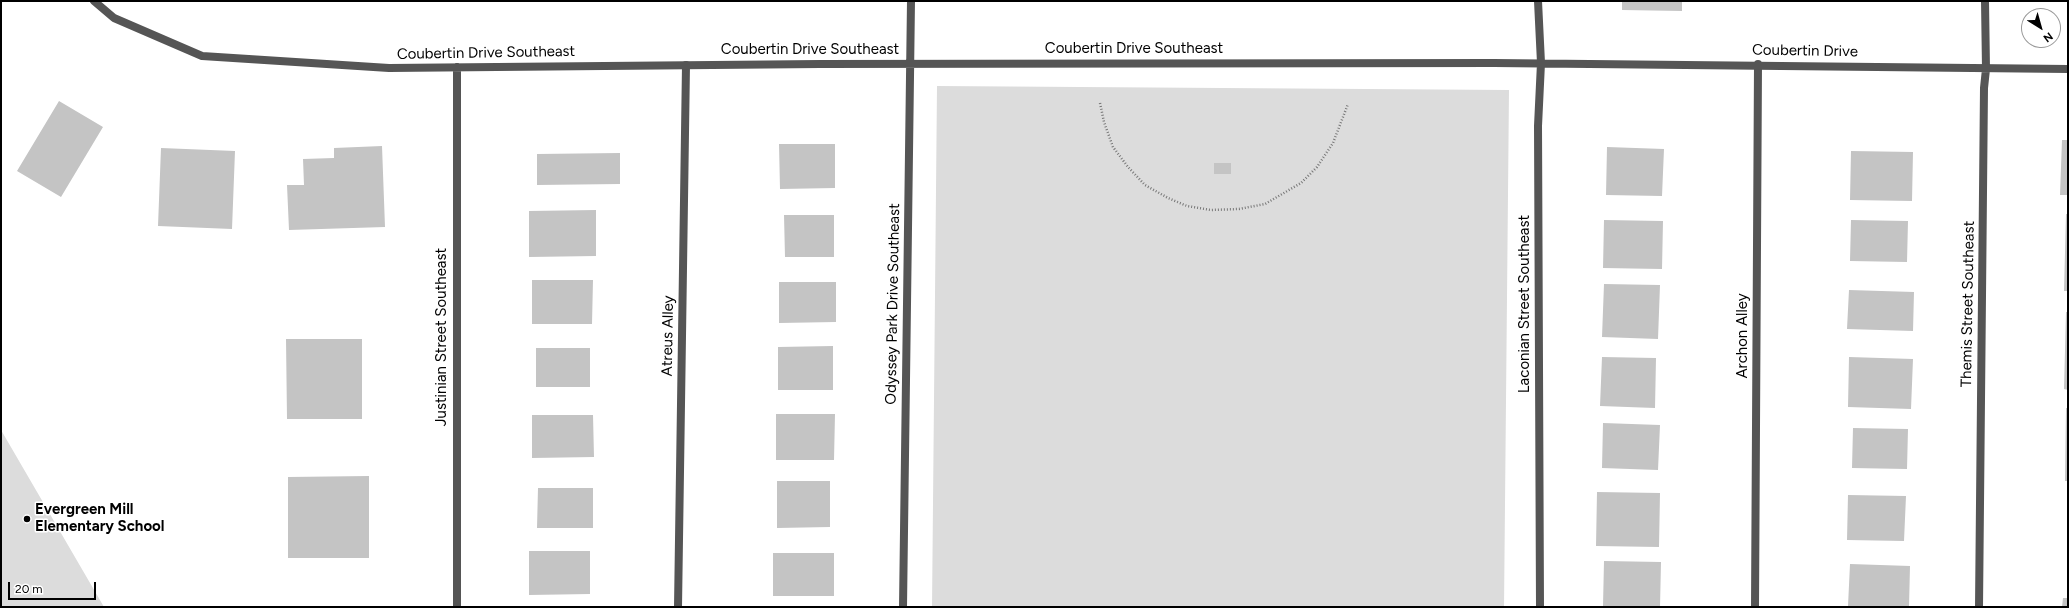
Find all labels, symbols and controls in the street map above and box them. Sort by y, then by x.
north arrow [2021,8,2061,48]
text: N [2041,29,2055,45]
street label: Coubertin Drive Southeast [1045,40,1223,58]
street label: Coubertin Drive Southeast [721,41,899,59]
street label: Coubertin Drive [1752,41,1858,61]
street label: Coubertin Drive Southeast [397,42,575,64]
street label: Odyssey Park Drive Southeast [882,203,904,405]
street label: Laconian Street Southeast [1516,215,1534,393]
street label: Themis Street Southeast [1958,221,1978,387]
street label: Justinian Street Southeast [433,248,451,426]
street label: Archon Alley [1734,293,1752,379]
street label: Atreus Alley [658,295,678,377]
place label: Evergreen Mill Elementary School [35,501,164,536]
marker: Evergreen Mill Elementary School [22,514,32,524]
scale bar [10,574,98,600]
text: 20 m [15,582,43,596]

